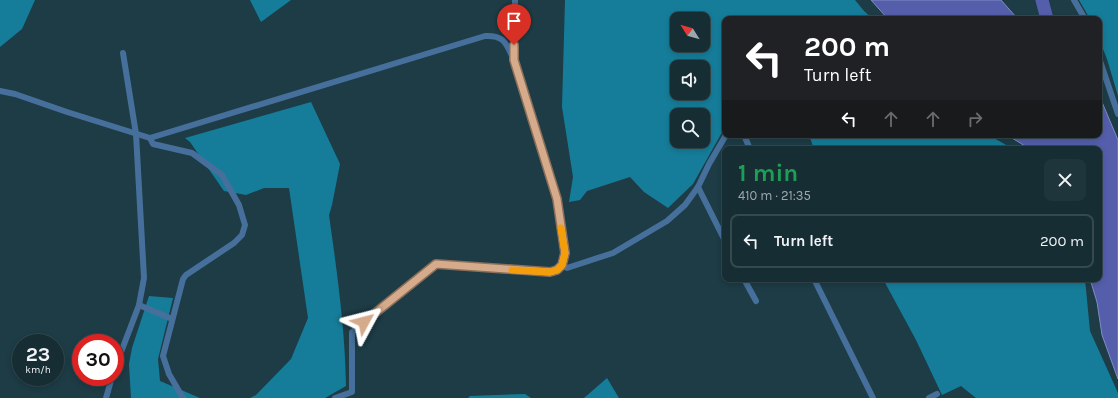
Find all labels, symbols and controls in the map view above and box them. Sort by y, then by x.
pin [497,4,531,45]
icon: arrive [503,10,525,32]
north arrow [670,12,710,52]
map controls [670,12,710,148]
text: 200 m [804,30,890,63]
icon: left [738,32,790,84]
button: sound [670,60,710,100]
text: Turn left [804,64,872,86]
button: search [670,108,710,148]
icon: left [838,108,860,130]
icon: ahead [880,108,902,130]
icon: ahead [922,108,944,130]
icon: right [964,108,986,130]
text: 1 min [738,159,798,187]
button: close [1044,159,1086,201]
text: 410 m · 21:35 [738,188,811,203]
icon: left [740,230,762,252]
text: Turn left [774,232,833,250]
text: 200 m [1040,232,1084,250]
position arrow [343,301,385,343]
speed limit sign: 30 [72,334,124,386]
text: 23 [26,343,50,366]
text: km/h [25,364,51,376]

